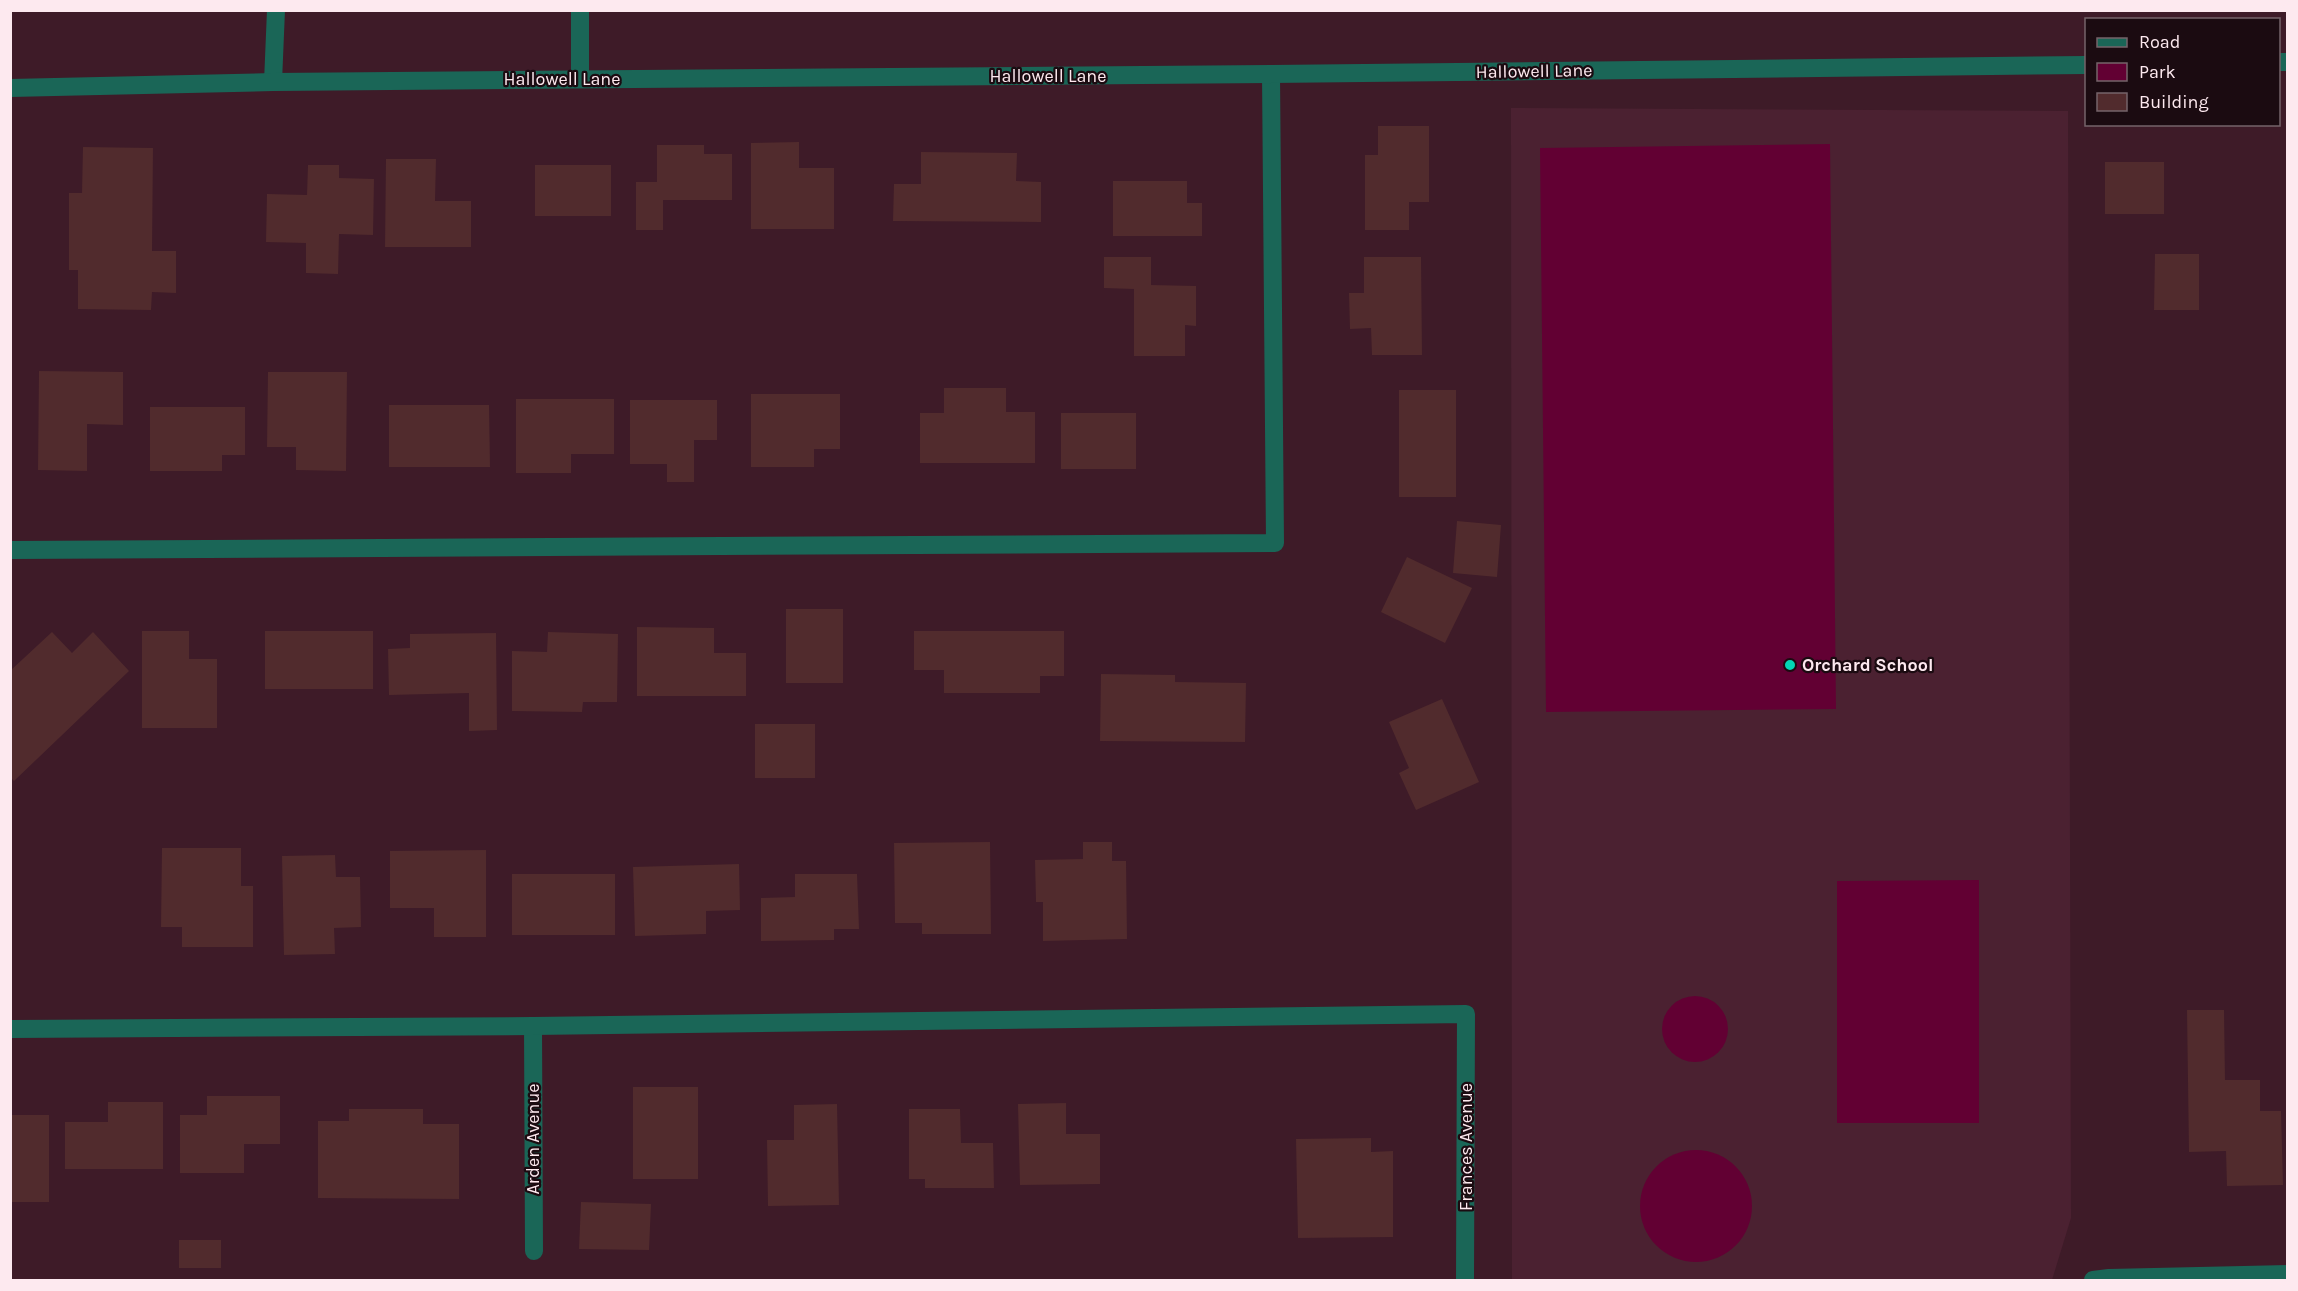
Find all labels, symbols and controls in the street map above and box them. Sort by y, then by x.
legend [2085,18,2280,126]
text: Road [2139,31,2180,53]
street label: Hallowell Lane [1475,59,1593,83]
text: Park [2139,61,2176,83]
street label: Hallowell Lane [990,65,1106,87]
street label: Hallowell Lane [504,68,620,90]
text: Building [2139,91,2209,113]
place label: Orchard School [1802,654,1933,676]
marker: Orchard School [1783,658,1797,672]
street label: Arden Avenue [522,1083,544,1195]
street label: Frances Avenue [1455,1083,1477,1211]

